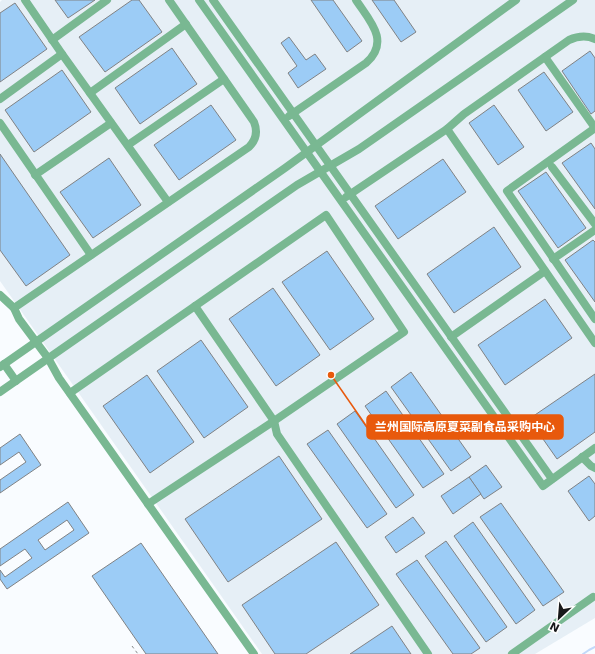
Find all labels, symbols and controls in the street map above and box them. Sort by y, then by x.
callout: 兰州国际高原夏菜副食品采购中心 [367,415,563,439]
text: 兰州国际高原夏菜副食品采购中心 [375,420,555,434]
north arrow [539,598,579,638]
text: N [548,619,562,634]

